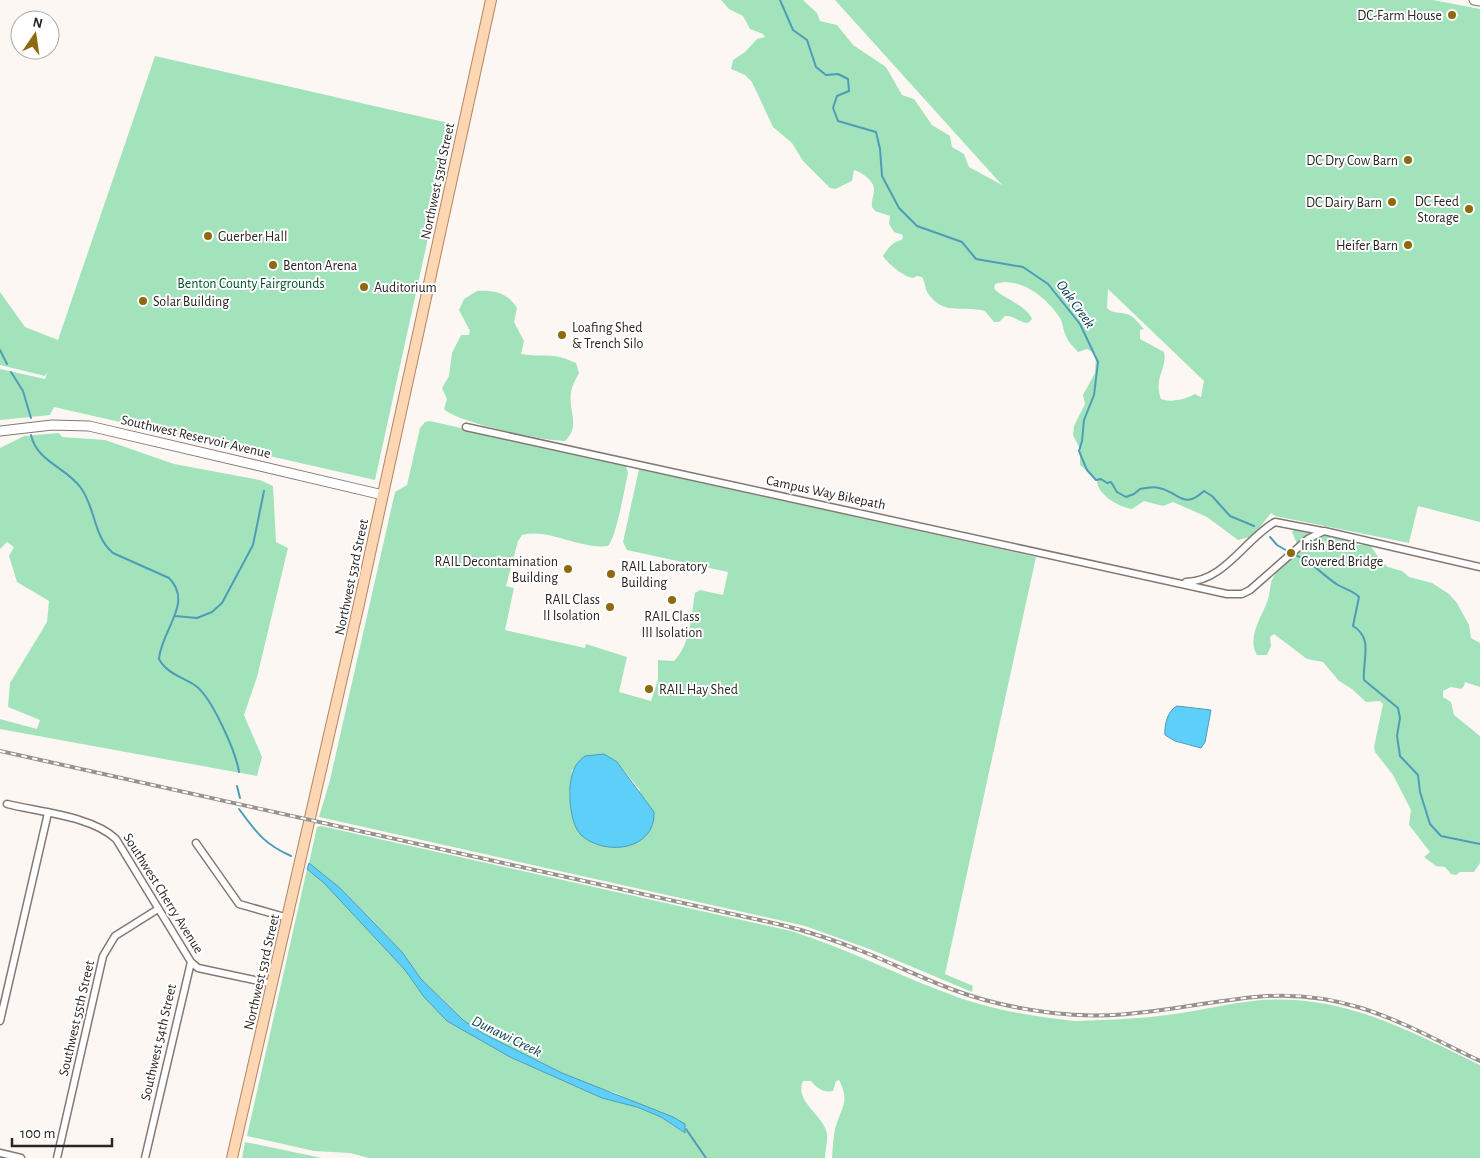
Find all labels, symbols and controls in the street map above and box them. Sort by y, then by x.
place label: DC-Farm House [1357,9,1442,23]
marker: DC-Farm House [1446,9,1458,21]
north arrow [10,10,60,60]
text: N [31,15,44,31]
street label: Northwest 53rd Street [419,121,457,241]
place label: DC Dry Cow Barn [1306,154,1398,168]
marker: DC Dry Cow Barn [1402,154,1414,166]
place label: DC Feed Storage [1415,195,1459,225]
place label: DC Dairy Barn [1306,196,1382,210]
marker: DC Dairy Barn [1386,196,1398,208]
marker: DC Feed Storage [1463,203,1475,215]
marker: Guerber Hall [202,230,214,242]
place label: Guerber Hall [218,230,287,244]
place label: Heifer Barn [1336,239,1398,253]
marker: Heifer Barn [1402,239,1414,251]
marker: Benton Arena [267,259,279,271]
place label: Benton Arena [283,259,358,273]
park label: Benton County Fairgrounds [177,277,325,291]
water label: Oak Creek [1053,278,1098,331]
marker: Auditorium [358,281,370,293]
place label: Auditorium [374,281,437,295]
marker: Solar Building [137,295,149,307]
place label: Solar Building [153,295,229,309]
place label: Loafing Shed & Trench Silo [572,321,644,351]
marker: Loafing Shed & Trench Silo [556,329,568,341]
street label: Southwest Reservoir Avenue [120,413,272,461]
street label: Campus Way Bikepath [765,473,887,512]
street label: Northwest 53rd Street [333,517,371,637]
place label: Irish Bend Covered Bridge [1301,539,1383,569]
marker: Irish Bend Covered Bridge [1285,547,1297,559]
place label: RAIL Decontamination Building [435,555,558,585]
place label: RAIL Laboratory Building [621,560,708,590]
marker: RAIL Decontamination Building [562,563,574,575]
marker: RAIL Laboratory Building [605,568,617,580]
place label: RAIL Class II Isolation [543,593,600,623]
marker: RAIL Class III Isolation [666,594,678,606]
marker: RAIL Class II Isolation [604,601,616,613]
place label: RAIL Class III Isolation [642,610,702,640]
marker: RAIL Hay Shed [643,683,655,695]
place label: RAIL Hay Shed [659,683,738,697]
street label: Southwest Cherry Avenue [120,831,206,956]
street label: Northwest 53rd Street [242,912,282,1031]
street label: Southwest 55th Street [57,959,97,1077]
street label: Southwest 54th Street [139,982,179,1102]
water label: Dunawi Creek [469,1013,544,1060]
scale bar [12,1116,112,1148]
text: 100 m [20,1126,55,1141]

